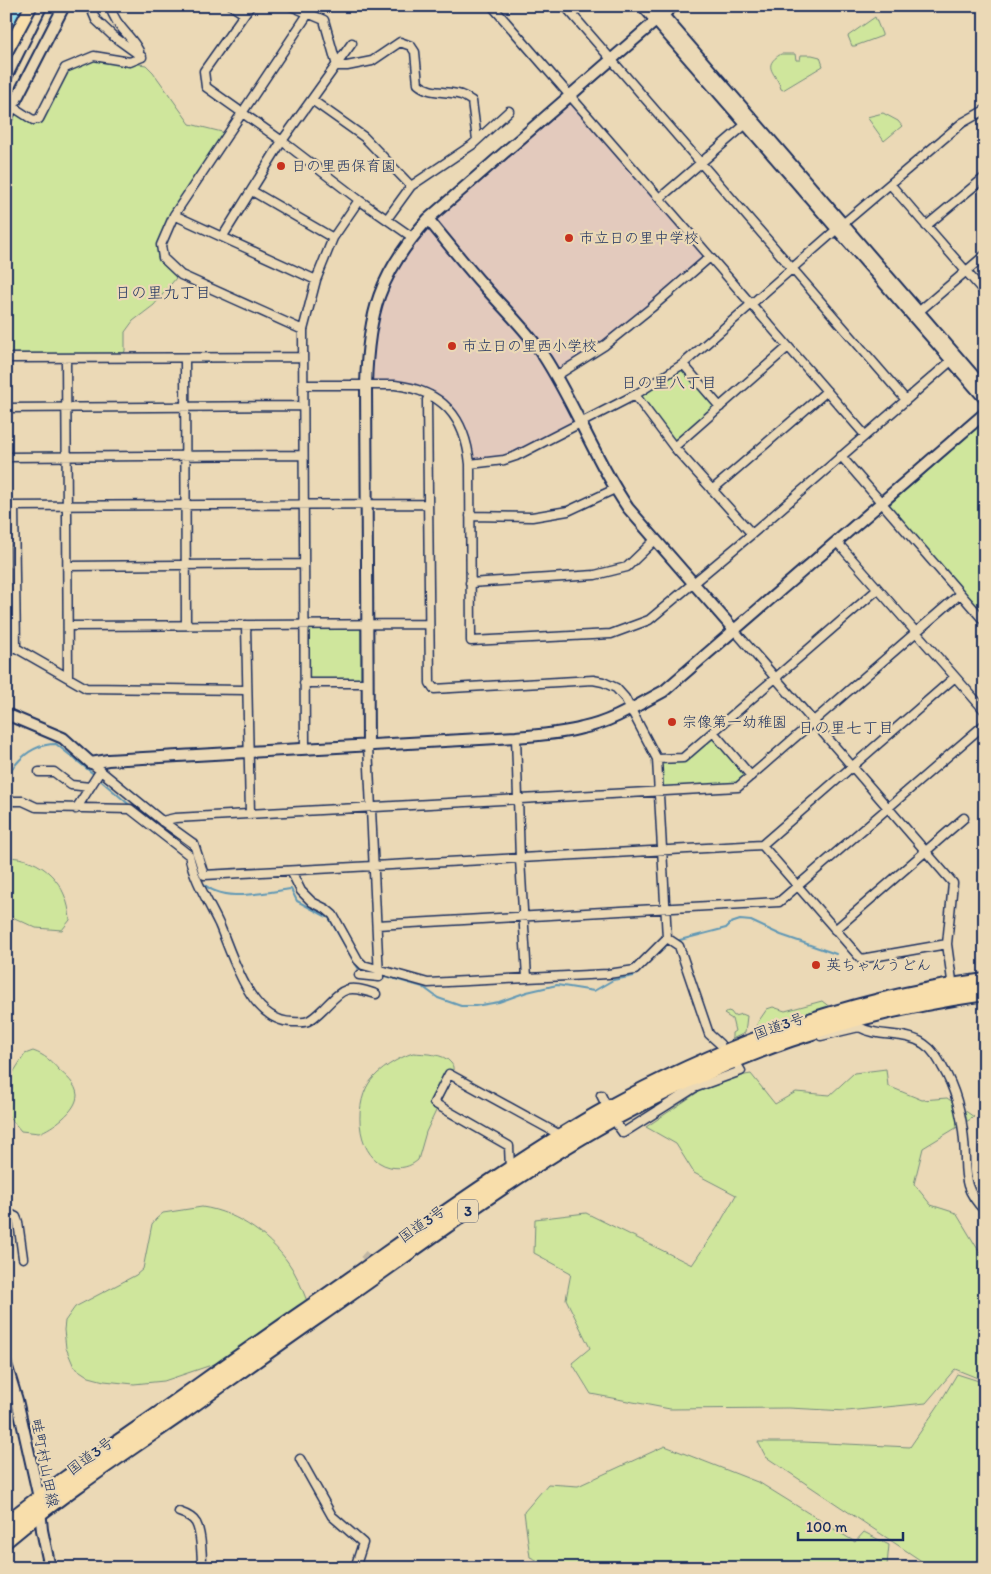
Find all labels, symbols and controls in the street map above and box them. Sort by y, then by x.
place label: 日の里西保育園 [291,157,396,175]
marker: 日の里西保育園 [275,160,287,172]
place label: 市立日の里中学校 [579,229,699,247]
marker: 市立日の里中学校 [563,232,575,244]
district label: 日の里九丁目 [115,283,211,302]
place label: 市立日の里西小学校 [462,337,597,355]
marker: 市立日の里西小学校 [446,340,458,352]
district label: 日の里八丁目 [621,373,717,392]
place label: 宗像第一幼稚園 [682,713,787,731]
marker: 宗像第一幼稚園 [666,716,678,728]
district label: 日の里七丁目 [798,718,894,737]
place label: 英ちゃんうどん [826,956,931,974]
marker: 英ちゃんうどん [810,959,822,971]
street label: 国道3号 [751,1009,807,1043]
road number: 3 [458,1200,478,1222]
street label: 国道3号 [395,1201,449,1247]
street label: 畦町村山田線 [28,1417,62,1509]
street label: 国道3号 [63,1433,117,1479]
scale bar [798,1509,904,1541]
text: 100 m [806,1518,848,1536]

